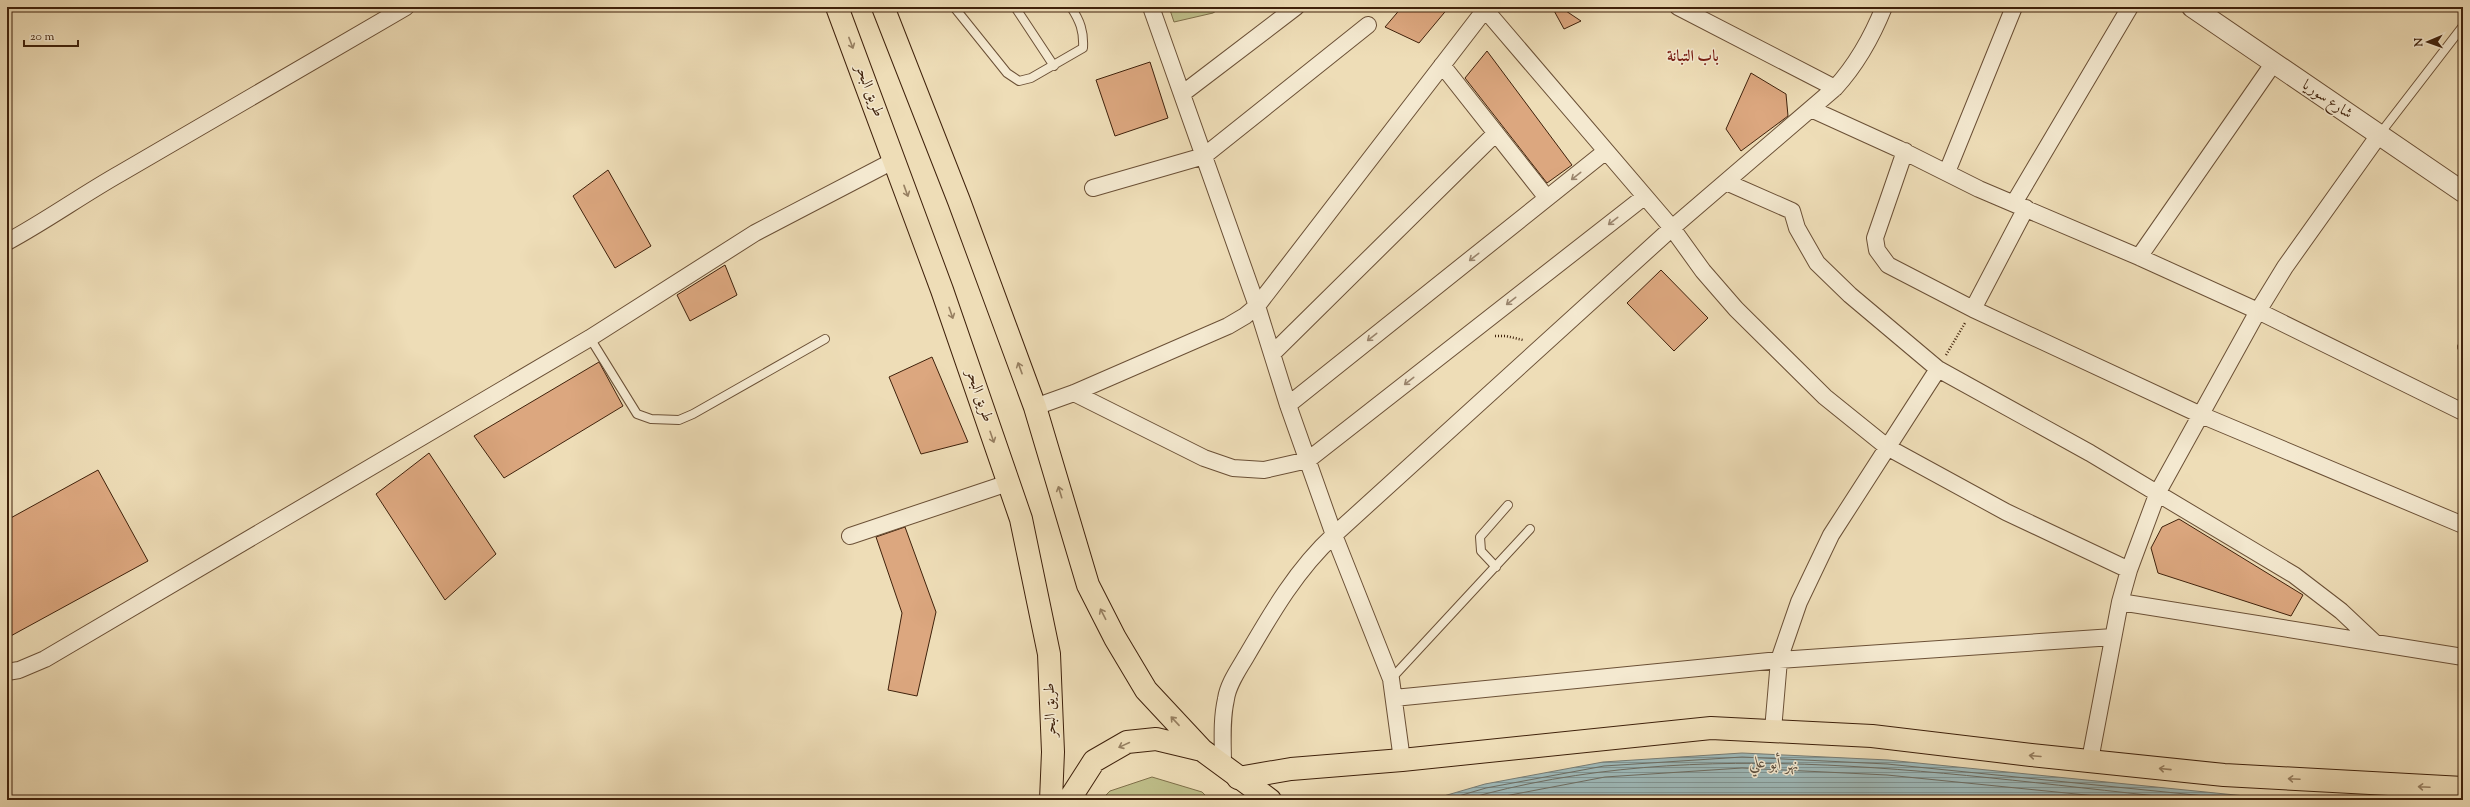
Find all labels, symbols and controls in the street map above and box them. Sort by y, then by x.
scale bar [24,22,78,48]
north arrow [2408,22,2448,62]
text: 20 m [30,28,55,46]
one-way arrow [847,37,855,49]
text: N [2411,37,2427,48]
district label: باب التبانة [1667,46,1719,69]
street label: طريق البحر [849,60,889,120]
street label: شارع سوريا [2297,75,2357,125]
one-way arrow [1570,171,1581,180]
one-way arrow [903,185,911,197]
one-way arrow [1608,217,1619,226]
one-way arrow [1469,252,1480,261]
one-way arrow [1505,297,1516,306]
one-way arrow [947,307,955,319]
one-way arrow [1367,333,1378,342]
one-way arrow [1016,363,1024,375]
street label: طريق البحر [960,365,998,425]
one-way arrow [1403,377,1414,386]
one-way arrow [989,430,997,442]
one-way arrow [1056,486,1063,499]
one-way arrow [1099,608,1106,620]
street label: طريق البحر [1040,682,1063,740]
one-way arrow [1171,716,1180,727]
one-way arrow [1118,742,1130,749]
water label: نهر أبو علي [1748,750,1800,780]
one-way arrow [2029,752,2042,759]
one-way arrow [2159,765,2172,772]
one-way arrow [2288,776,2301,783]
one-way arrow [2418,783,2431,790]

